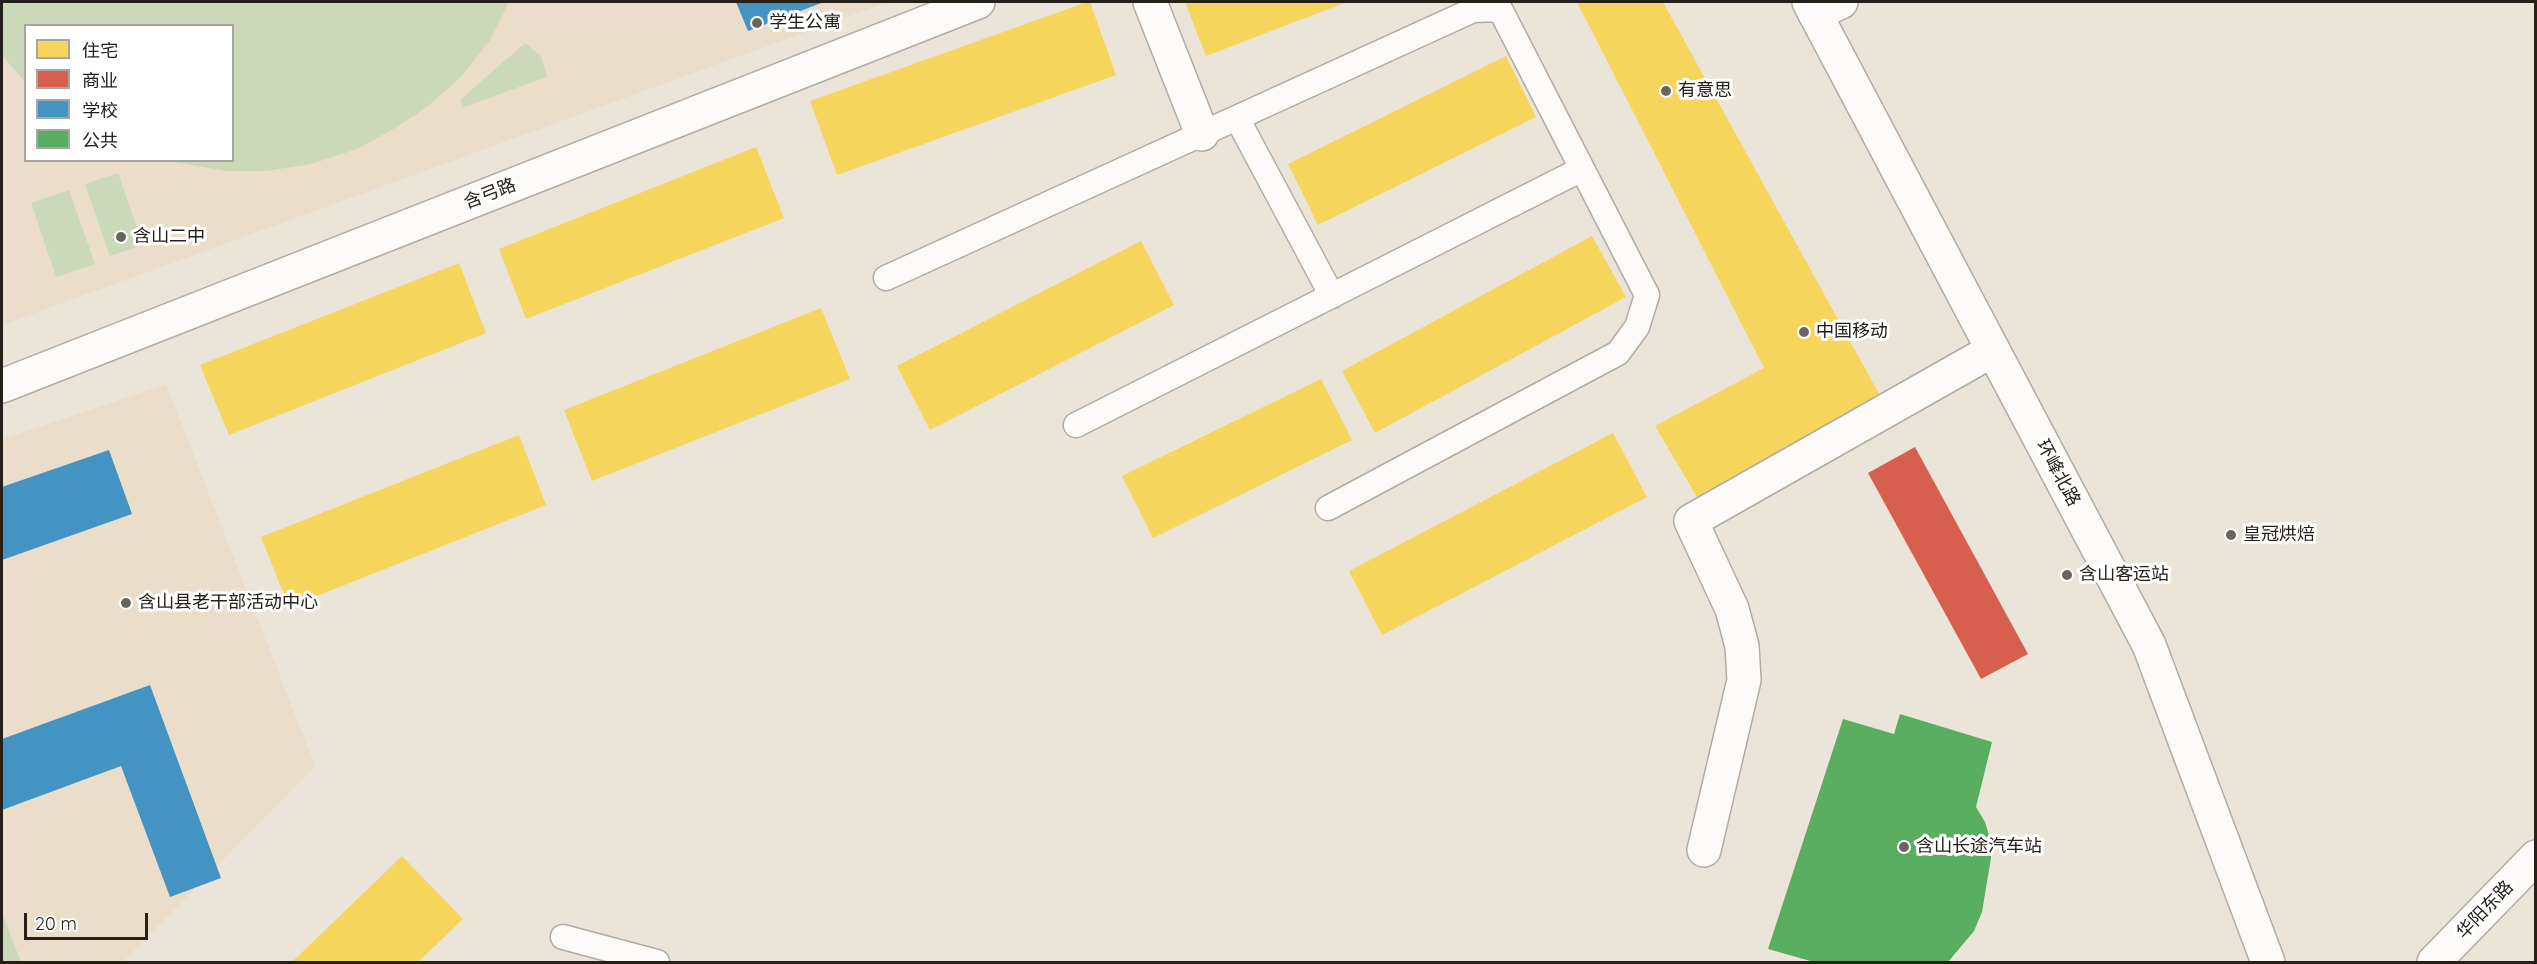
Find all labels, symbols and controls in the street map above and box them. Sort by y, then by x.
place label: 学生公寓 [769,12,841,34]
marker: 学生公寓 [750,16,764,30]
legend [24,24,234,162]
text: 住宅 [82,39,118,62]
text: 商业 [82,69,118,92]
place label: 有意思 [1678,80,1732,102]
marker: 有意思 [1659,84,1673,98]
text: 学校 [82,99,118,122]
text: 公共 [82,129,118,152]
street label: 含弓路 [461,174,519,214]
place label: 含山二中 [133,226,205,248]
marker: 含山二中 [114,230,128,244]
place label: 中国移动 [1816,321,1888,343]
marker: 中国移动 [1797,325,1811,339]
street label: 环峰北路 [2032,436,2084,510]
place label: 皇冠烘焙 [2243,524,2315,546]
marker: 皇冠烘焙 [2224,528,2238,542]
place label: 含山客运站 [2079,564,2169,586]
marker: 含山客运站 [2060,568,2074,582]
place label: 含山县老干部活动中心 [138,592,318,614]
marker: 含山县老干部活动中心 [119,596,133,610]
place label: 含山长途汽车站 [1916,836,2042,858]
marker: 含山长途汽车站 [1897,840,1911,854]
street label: 华阳东路 [2452,877,2518,943]
scale bar [27,901,152,939]
text: 20 m [35,912,77,935]

